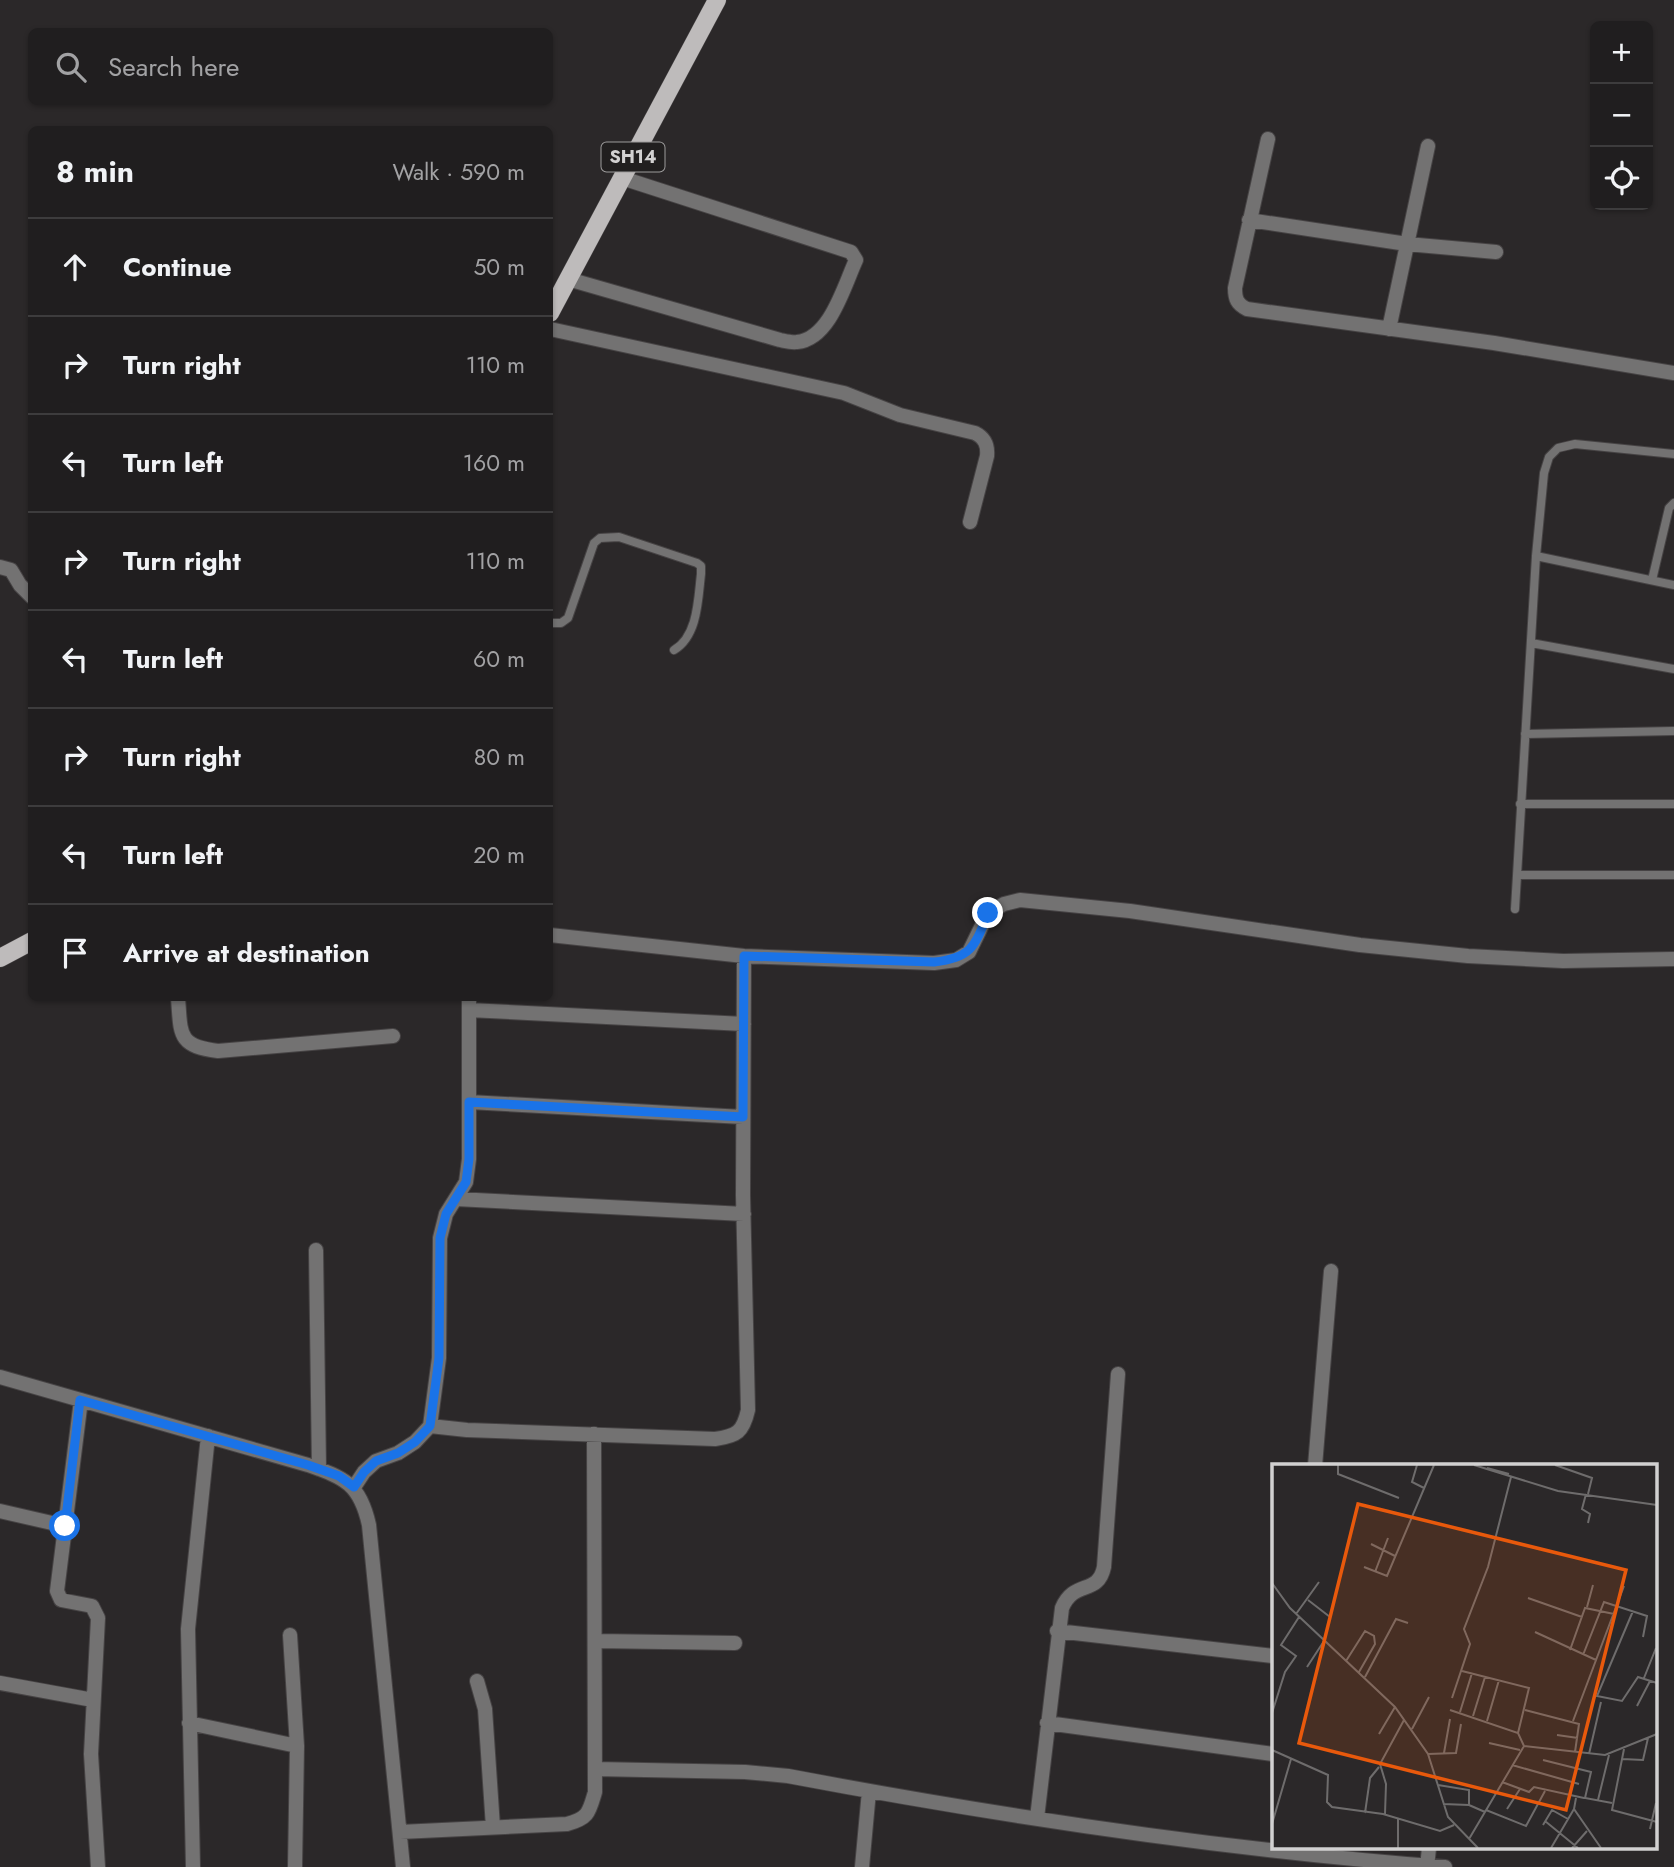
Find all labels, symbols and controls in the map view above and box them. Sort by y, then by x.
map controls [1590,21,1653,210]
button: + [1590,21,1653,84]
search box [28,28,553,105]
icon: search [52,48,90,86]
text: Search here [108,48,240,86]
button: − [1590,84,1653,147]
road number: SH14 [602,142,664,172]
button: locate [1590,147,1653,210]
text: 8 min [56,150,134,193]
text: Walk · 590 m [392,155,525,189]
icon: ahead [56,248,94,286]
text: Continue [123,248,232,286]
text: 50 m [473,250,525,284]
icon: right [56,346,94,384]
text: Turn right [123,346,241,384]
text: 110 m [466,348,525,382]
icon: left [56,444,94,482]
text: Turn left [123,444,223,482]
text: 160 m [463,446,525,480]
icon: right [56,542,94,580]
text: Turn right [123,542,241,580]
text: 110 m [466,544,525,578]
icon: left [56,640,94,678]
text: Turn left [123,640,223,678]
text: 60 m [473,642,525,676]
icon: right [56,738,94,776]
text: Turn right [123,738,241,776]
text: 80 m [474,740,525,774]
icon: left [56,836,94,874]
text: Turn left [123,836,223,874]
text: 20 m [473,838,525,872]
route end [972,897,1003,928]
icon: arrive [56,934,94,972]
text: Arrive at destination [123,934,370,972]
inset map [1272,1464,1656,1850]
route start [49,1510,80,1541]

